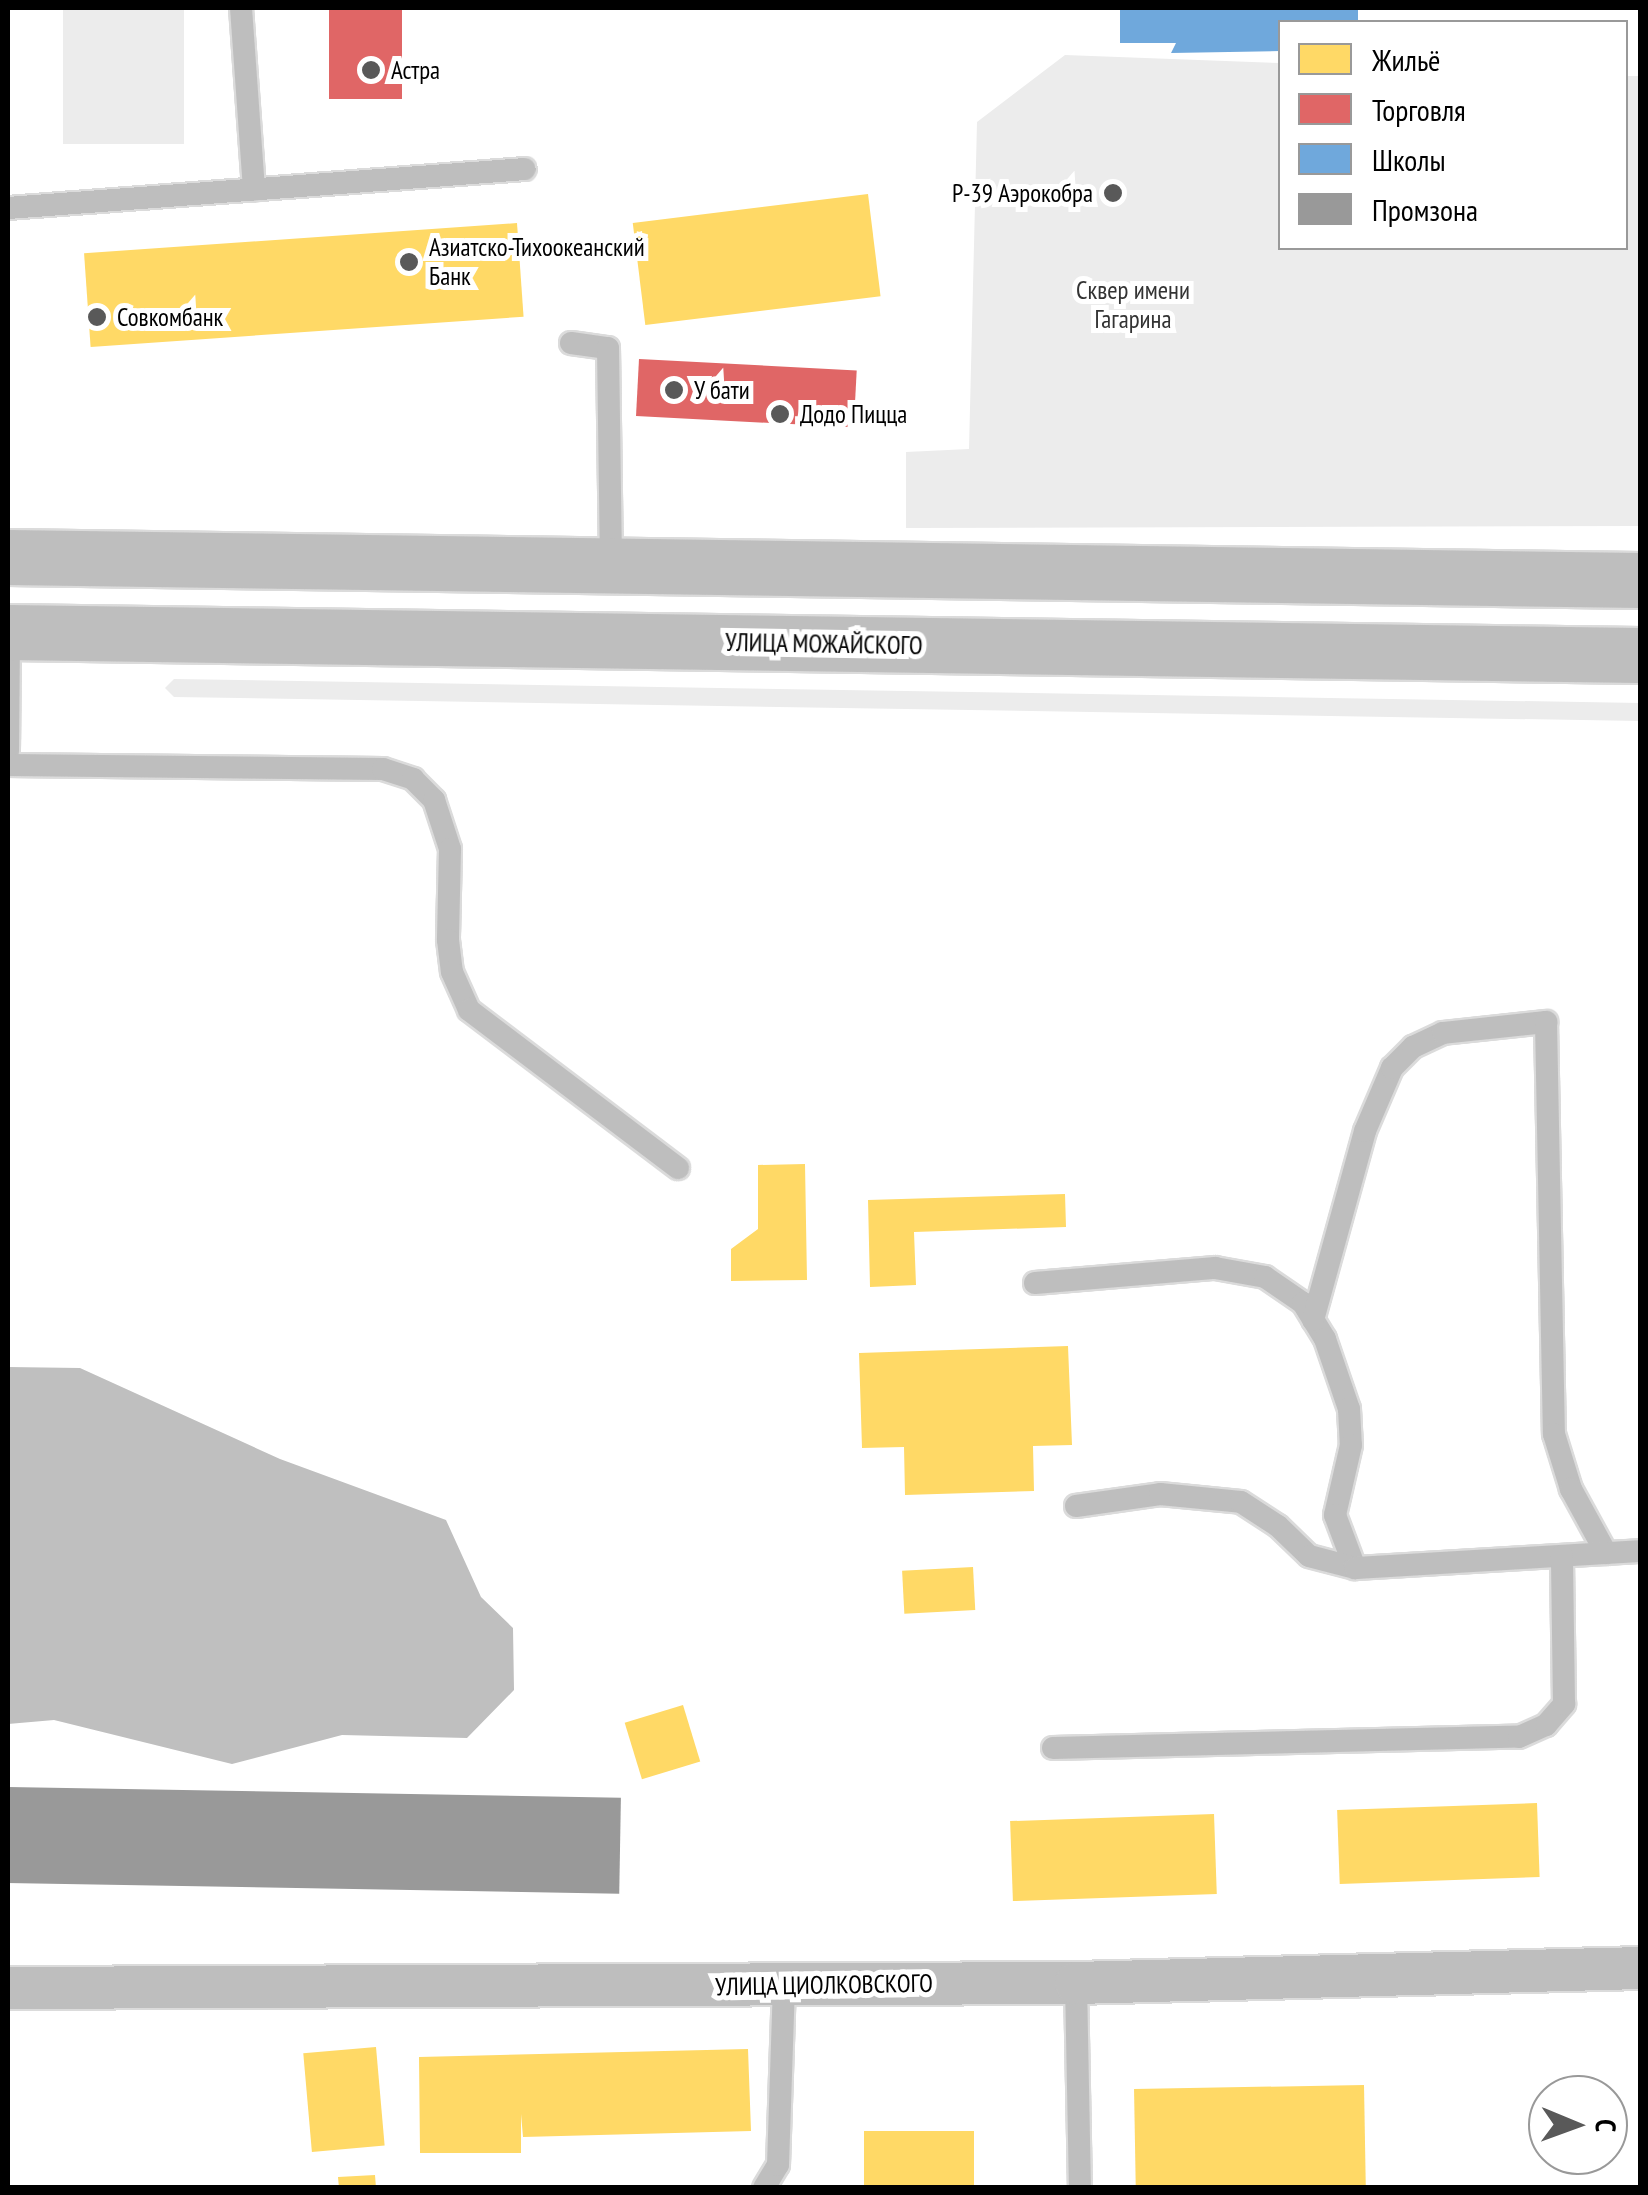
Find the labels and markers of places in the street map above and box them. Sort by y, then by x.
place label: Астра [391,55,440,85]
marker: Астра [360,59,382,81]
place label: P-39 Аэрокобра [952,178,1093,208]
marker: P-39 Аэрокобра [1102,182,1124,204]
place label: Азиатско-Тихоокеанский Банк [429,233,645,292]
marker: Азиатско-Тихоокеанский Банк [398,251,420,273]
place label: Совкомбанк [117,302,223,332]
marker: Совкомбанк [86,306,108,328]
place label: У бати [694,375,750,405]
marker: У бати [663,379,685,401]
place label: Додо Пицца [800,399,907,429]
marker: Додо Пицца [769,403,791,425]

